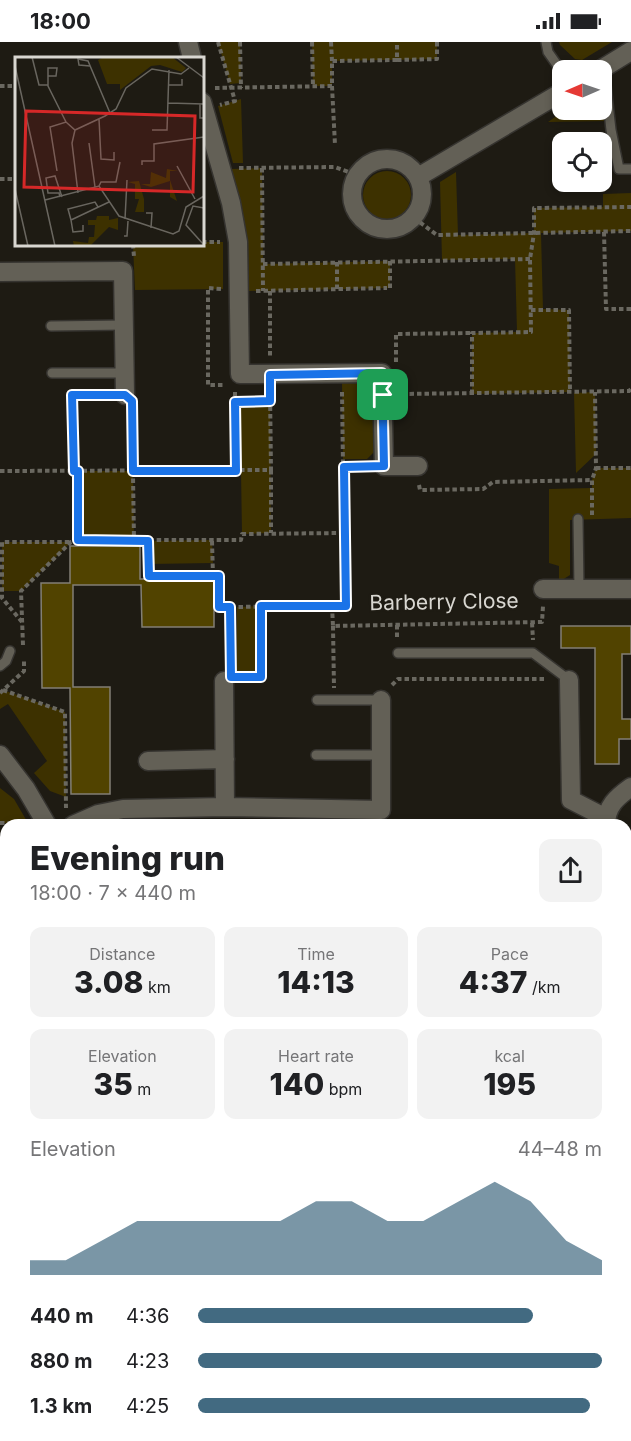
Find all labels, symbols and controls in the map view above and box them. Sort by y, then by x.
text: 18:00 [30,8,91,34]
inset map [15,57,204,246]
north arrow [552,60,612,120]
map controls [552,60,612,192]
button: locate [552,132,612,192]
pin [357,369,408,420]
icon: arrive [366,378,399,411]
street label: Barberry Close [369,588,519,615]
text: Evening run [30,838,225,878]
button: share [539,839,602,902]
text: 18:00 · 7 × 440 m [30,881,196,905]
text: Distance [89,944,155,964]
text: Time [297,944,335,964]
text: Pace [491,944,529,964]
text: 3.08 [74,964,143,1000]
text: 14:13 [277,964,355,1000]
text: 4:37 [459,964,527,1000]
text: km [143,977,171,997]
text: /km [527,977,560,997]
text: Elevation [88,1046,157,1066]
text: Heart rate [278,1046,354,1066]
text: kcal [494,1046,525,1066]
text: 35 [93,1066,133,1102]
text: 140 [270,1066,324,1102]
text: 195 [483,1066,536,1102]
text: m [133,1079,151,1099]
text: bpm [324,1079,362,1099]
text: Elevation [30,1137,116,1161]
text: 44–48 m [518,1137,602,1161]
text: 440 m [30,1304,94,1328]
text: 4:36 [126,1304,169,1328]
text: 880 m [30,1349,93,1373]
text: 4:23 [126,1349,169,1373]
text: 1.3 km [30,1394,92,1418]
text: 4:25 [126,1394,169,1418]

